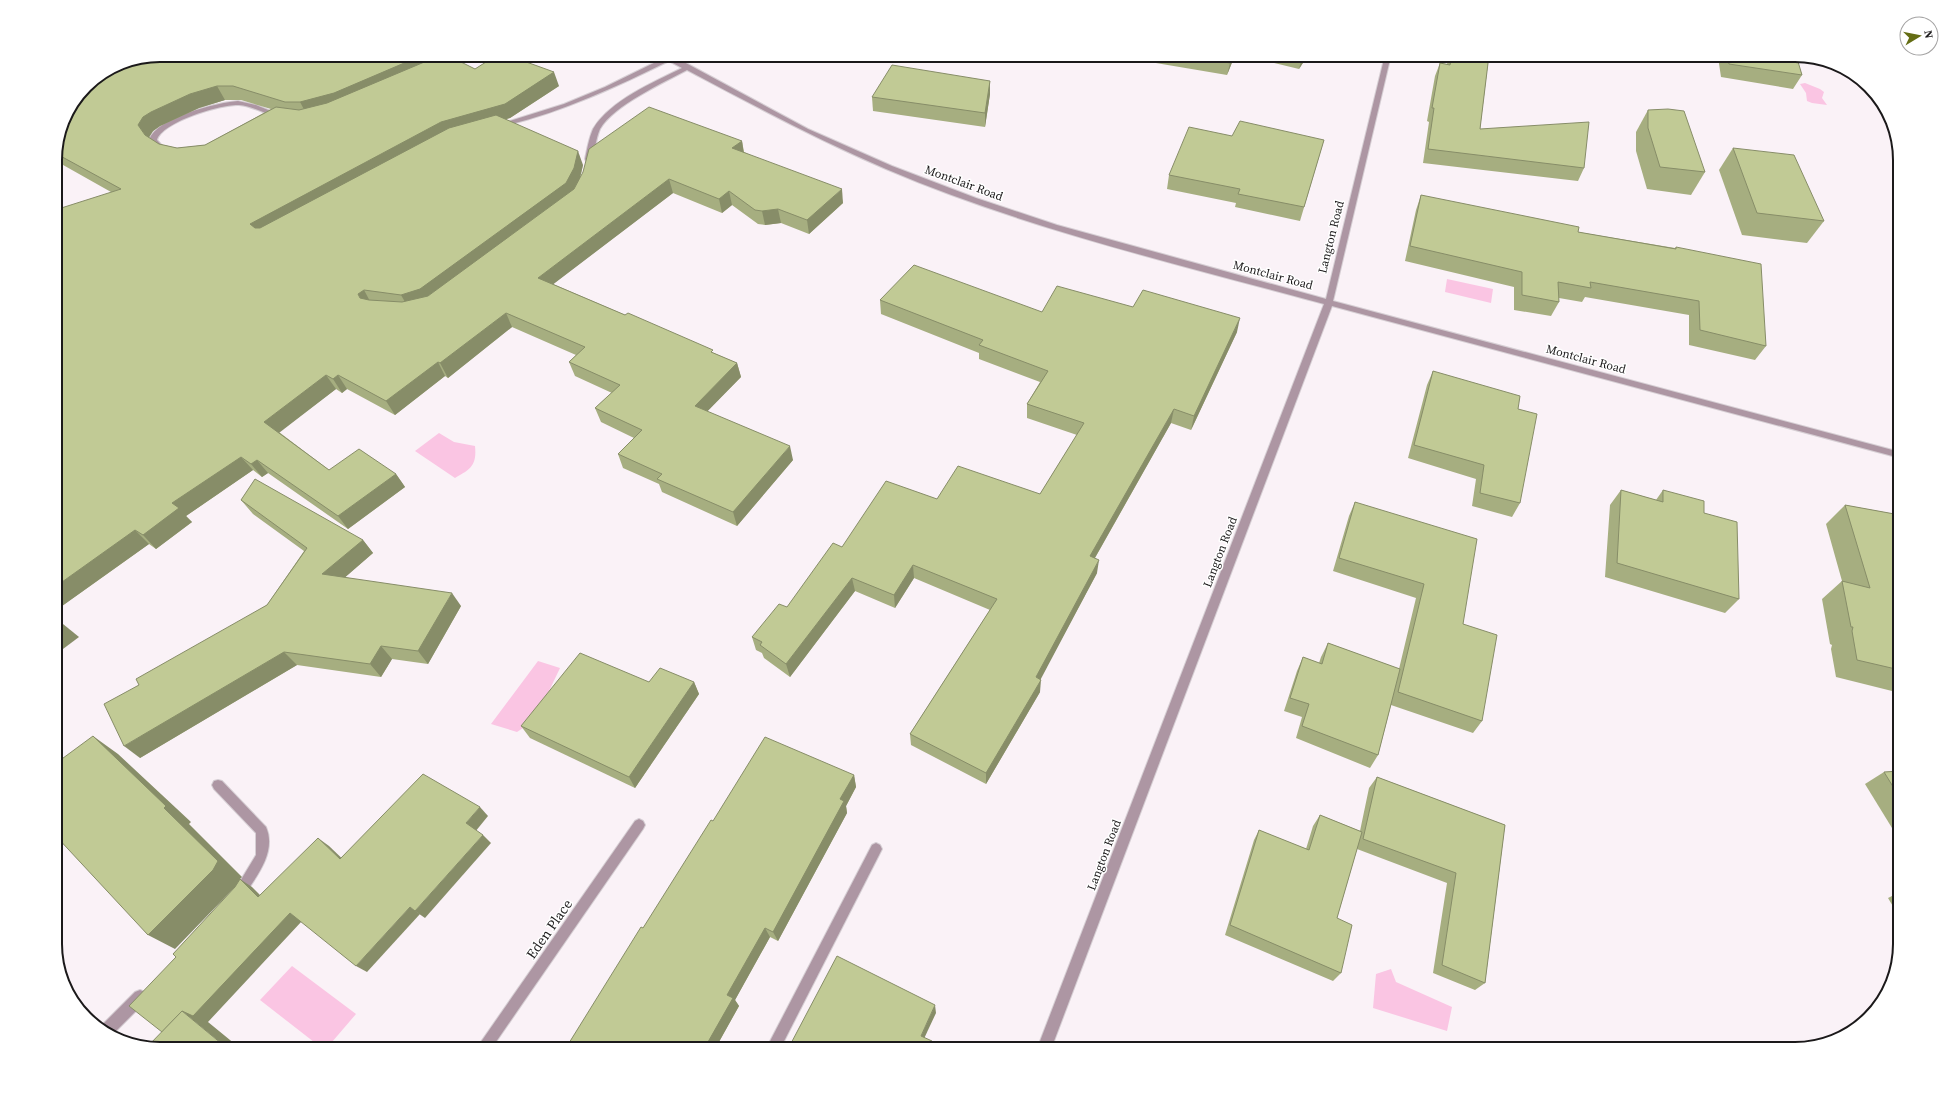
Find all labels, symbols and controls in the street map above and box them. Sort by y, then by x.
north arrow [1899,16,1939,56]
text: N [1920,29,1936,40]
street label: Montclair Road [923,161,1006,205]
street label: Langton Road [1314,199,1348,275]
street label: Montclair Road [1231,257,1315,293]
street label: Montclair Road [1544,341,1628,377]
street label: Langton Road [1199,514,1241,590]
street label: Langton Road [1083,817,1125,893]
street label: Eden Place [521,895,577,963]

